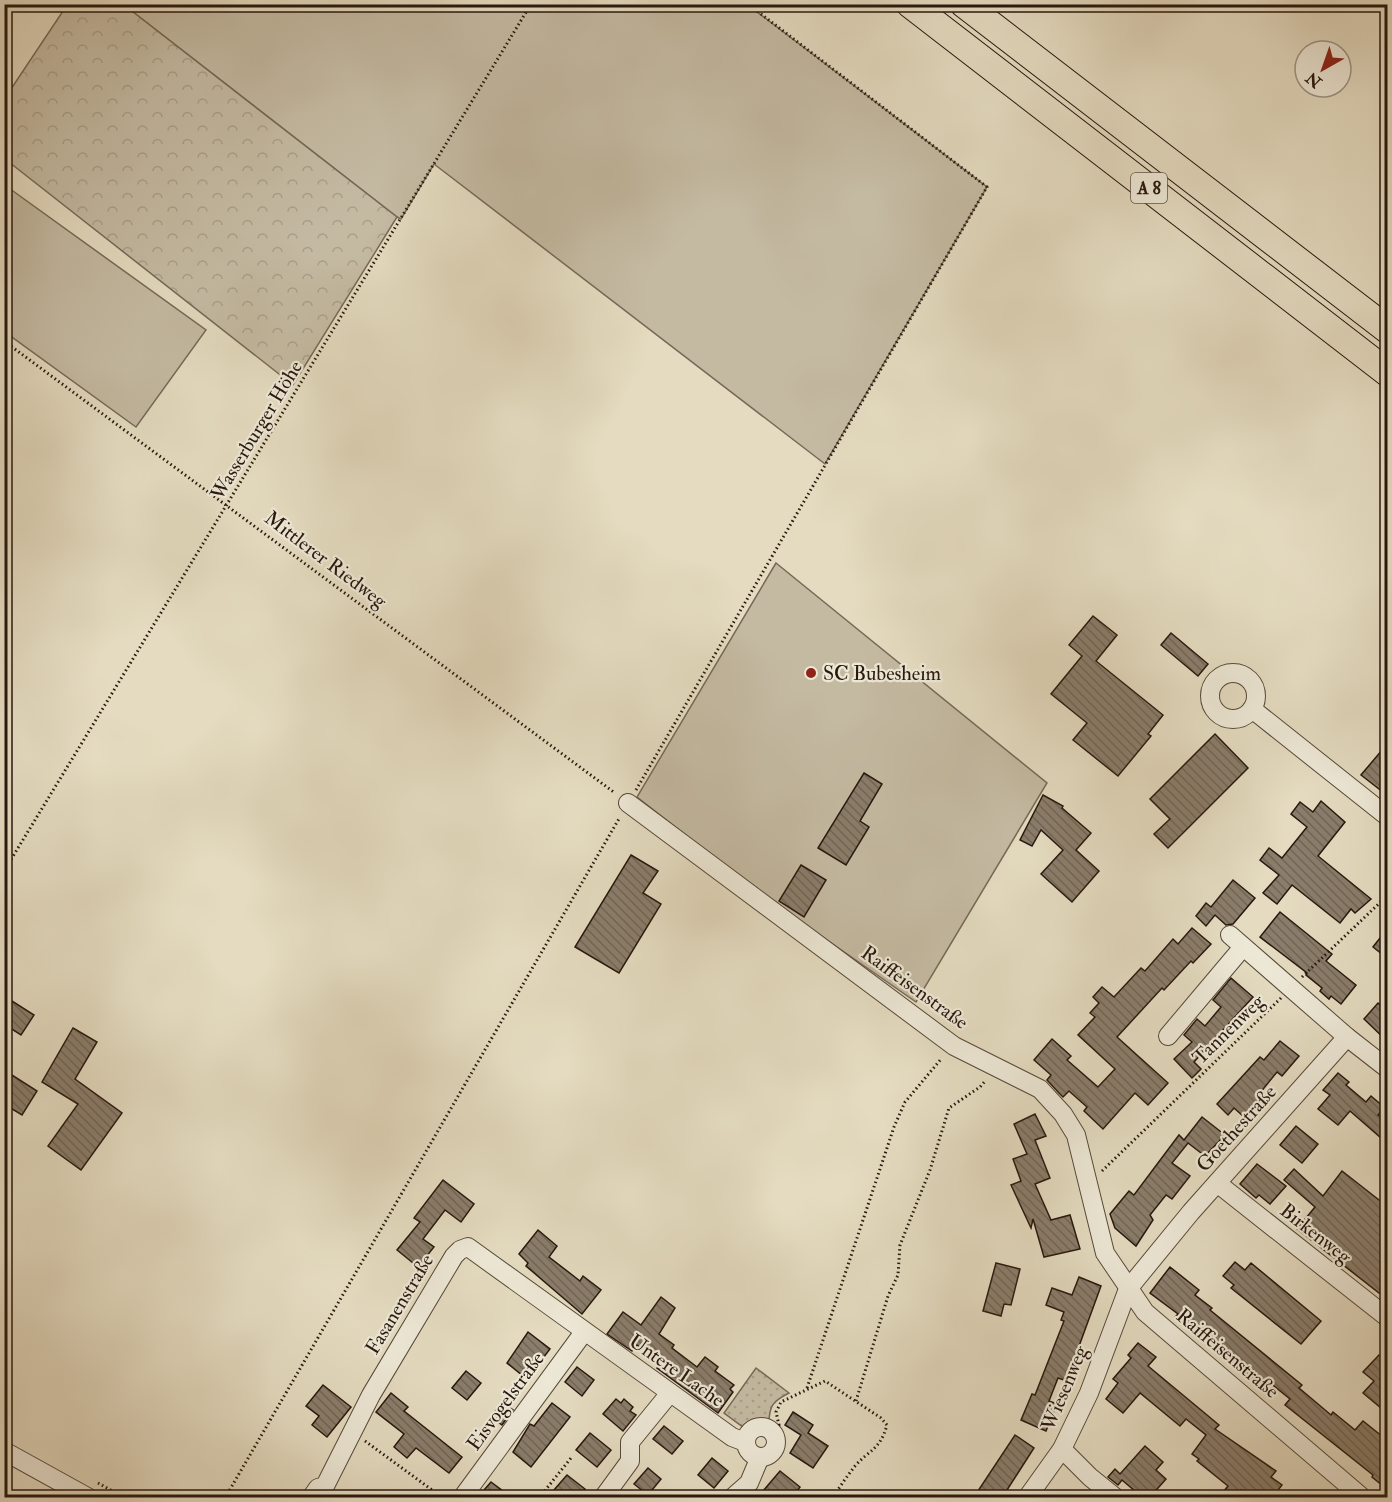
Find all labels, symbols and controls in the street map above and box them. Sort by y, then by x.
north arrow [1293,39,1353,99]
text: N [1302,67,1327,93]
road number: A 8 [1131,173,1167,203]
street label: Wasserburger Höhe [204,356,308,505]
street label: Mittlerer Riedweg [260,505,393,614]
place label: SC Bubesheim [823,661,942,686]
marker: SC Bubesheim [804,666,818,680]
street label: Raiffeisenstraße [856,940,973,1035]
street label: Tannenweg [1187,988,1270,1070]
street label: Goethestraße [1191,1080,1282,1177]
street label: Birkenweg [1275,1198,1357,1270]
street label: Fasanenstraße [360,1250,439,1359]
street label: Raiffeisenstraße [1171,1303,1284,1404]
street label: Untere Lache [624,1328,729,1412]
street label: Wiesenweg [1035,1341,1094,1435]
street label: Eisvogelstraße [461,1347,550,1456]

